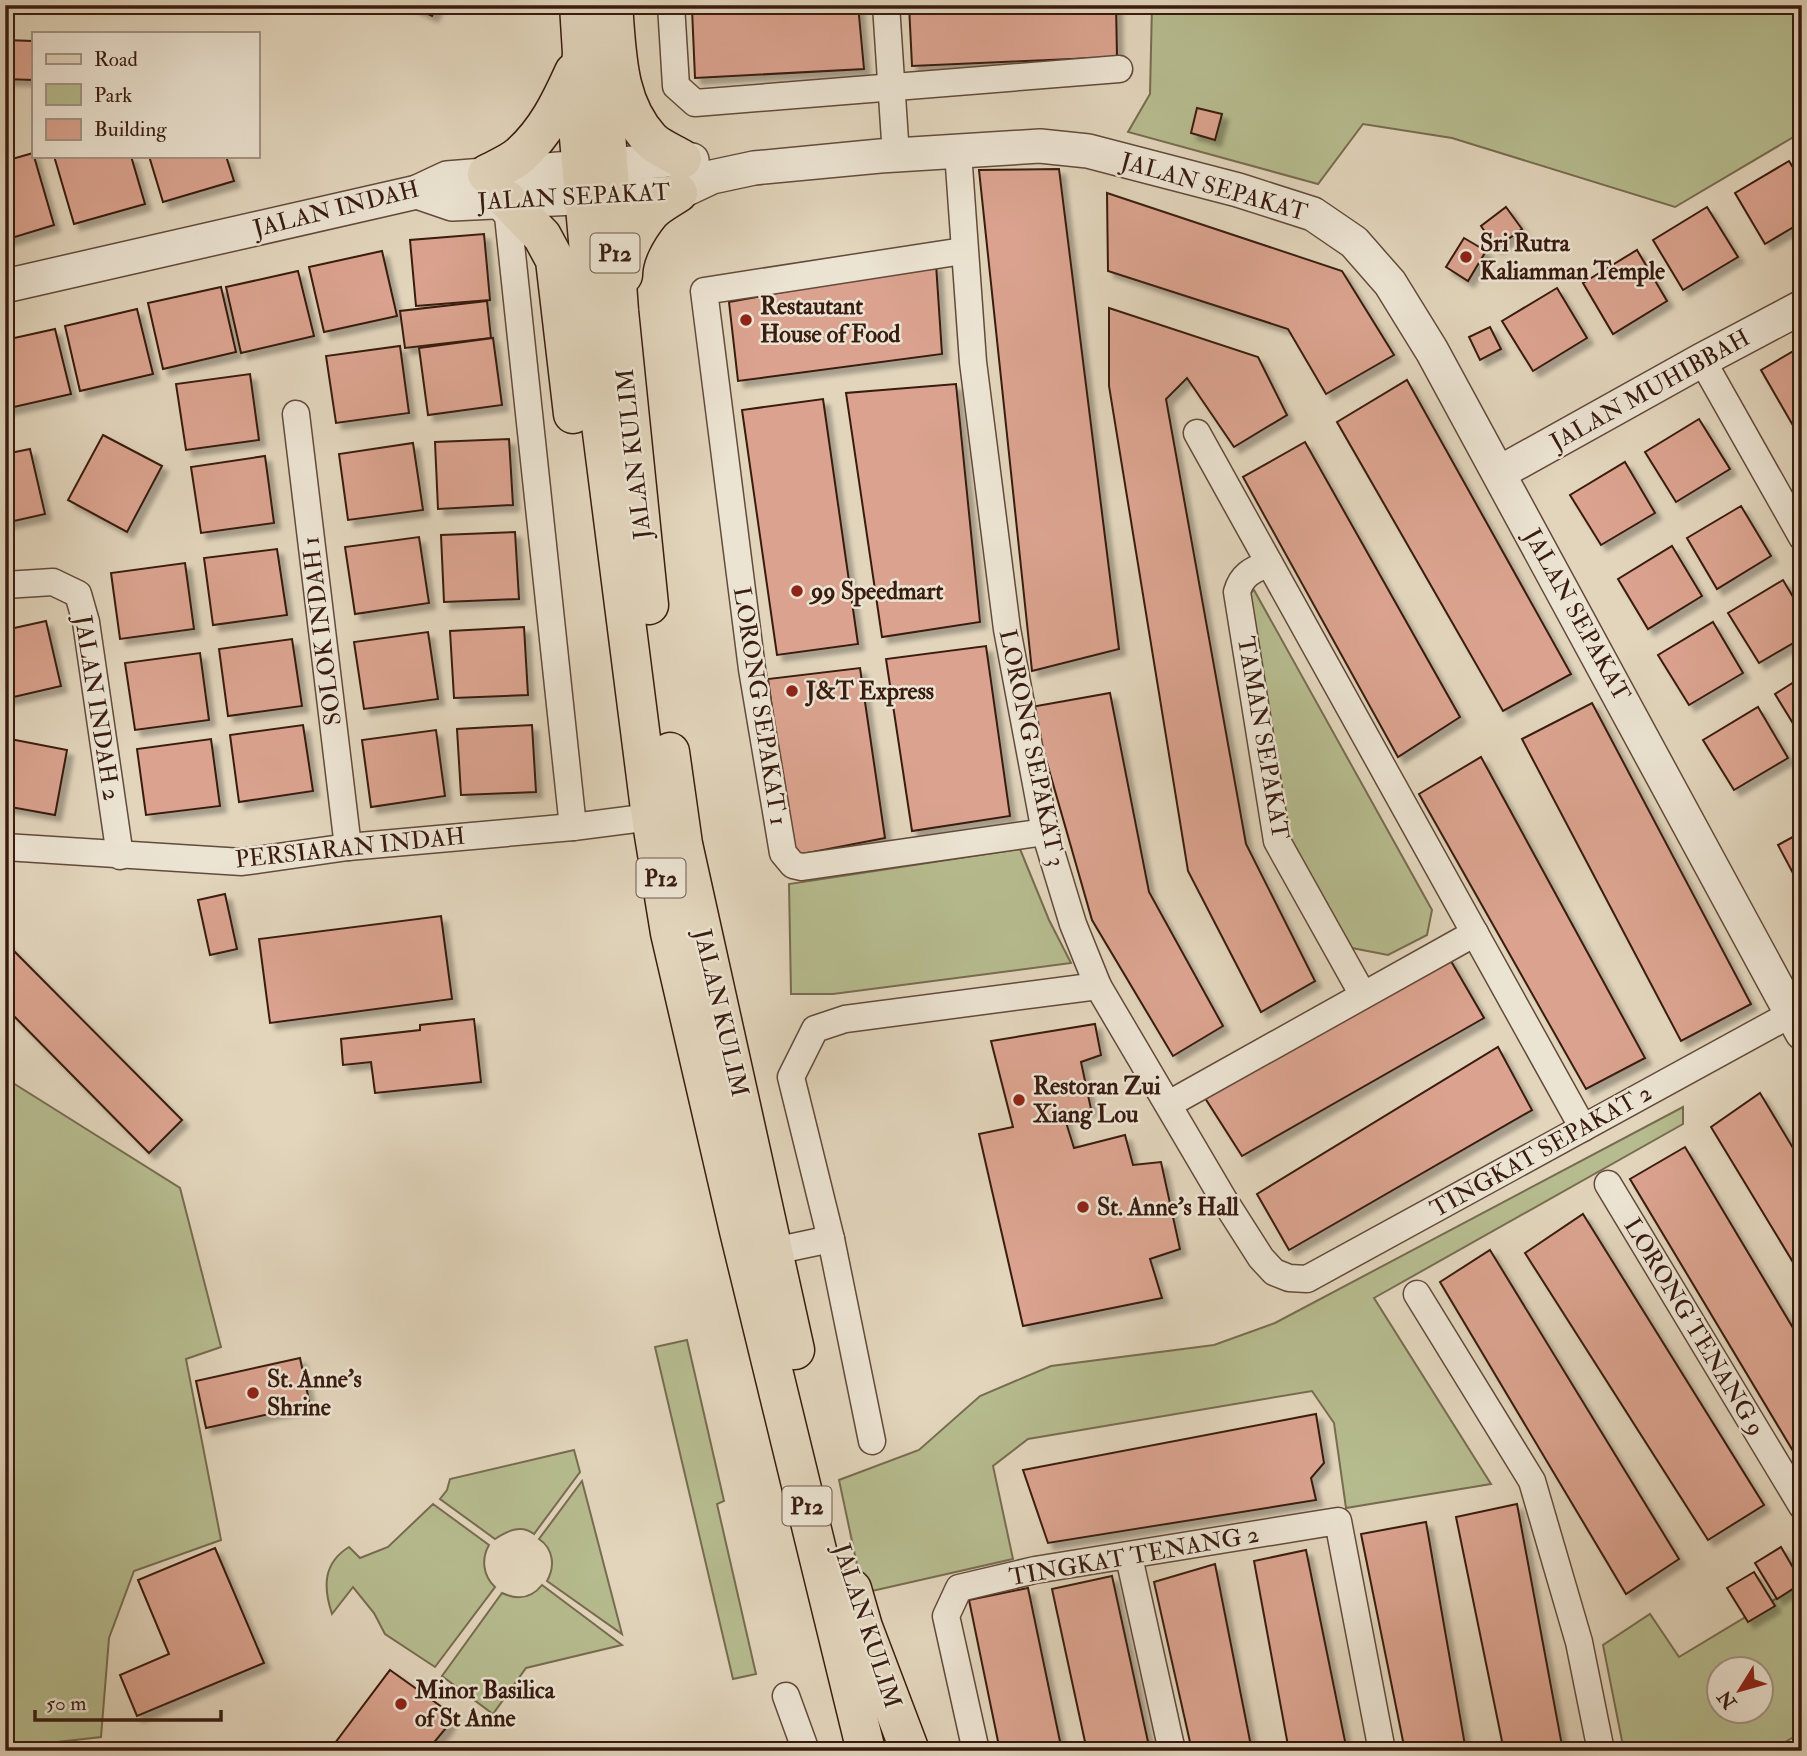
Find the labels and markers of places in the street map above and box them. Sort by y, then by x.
place label: Sri Rutra Kaliamman Temple [1480,228,1665,287]
marker: Sri Rutra Kaliamman Temple [1458,249,1474,265]
place label: Restautant House of Food [760,291,901,350]
marker: Restautant House of Food [738,312,754,328]
place label: 99 Speedmart [809,576,943,607]
marker: 99 Speedmart [789,583,805,599]
place label: J&T Express [805,676,934,707]
marker: J&T Express [784,683,800,699]
place label: Restoran Zui Xiang Lou [1033,1071,1161,1130]
marker: Restoran Zui Xiang Lou [1011,1092,1027,1108]
place label: St. Anne's Hall [1097,1192,1240,1223]
marker: St. Anne's Hall [1075,1199,1091,1215]
place label: St. Anne's Shrine [267,1364,362,1423]
marker: St. Anne's Shrine [245,1385,261,1401]
place label: Minor Basilica of St Anne [414,1675,556,1734]
marker: Minor Basilica of St Anne [393,1696,409,1712]

